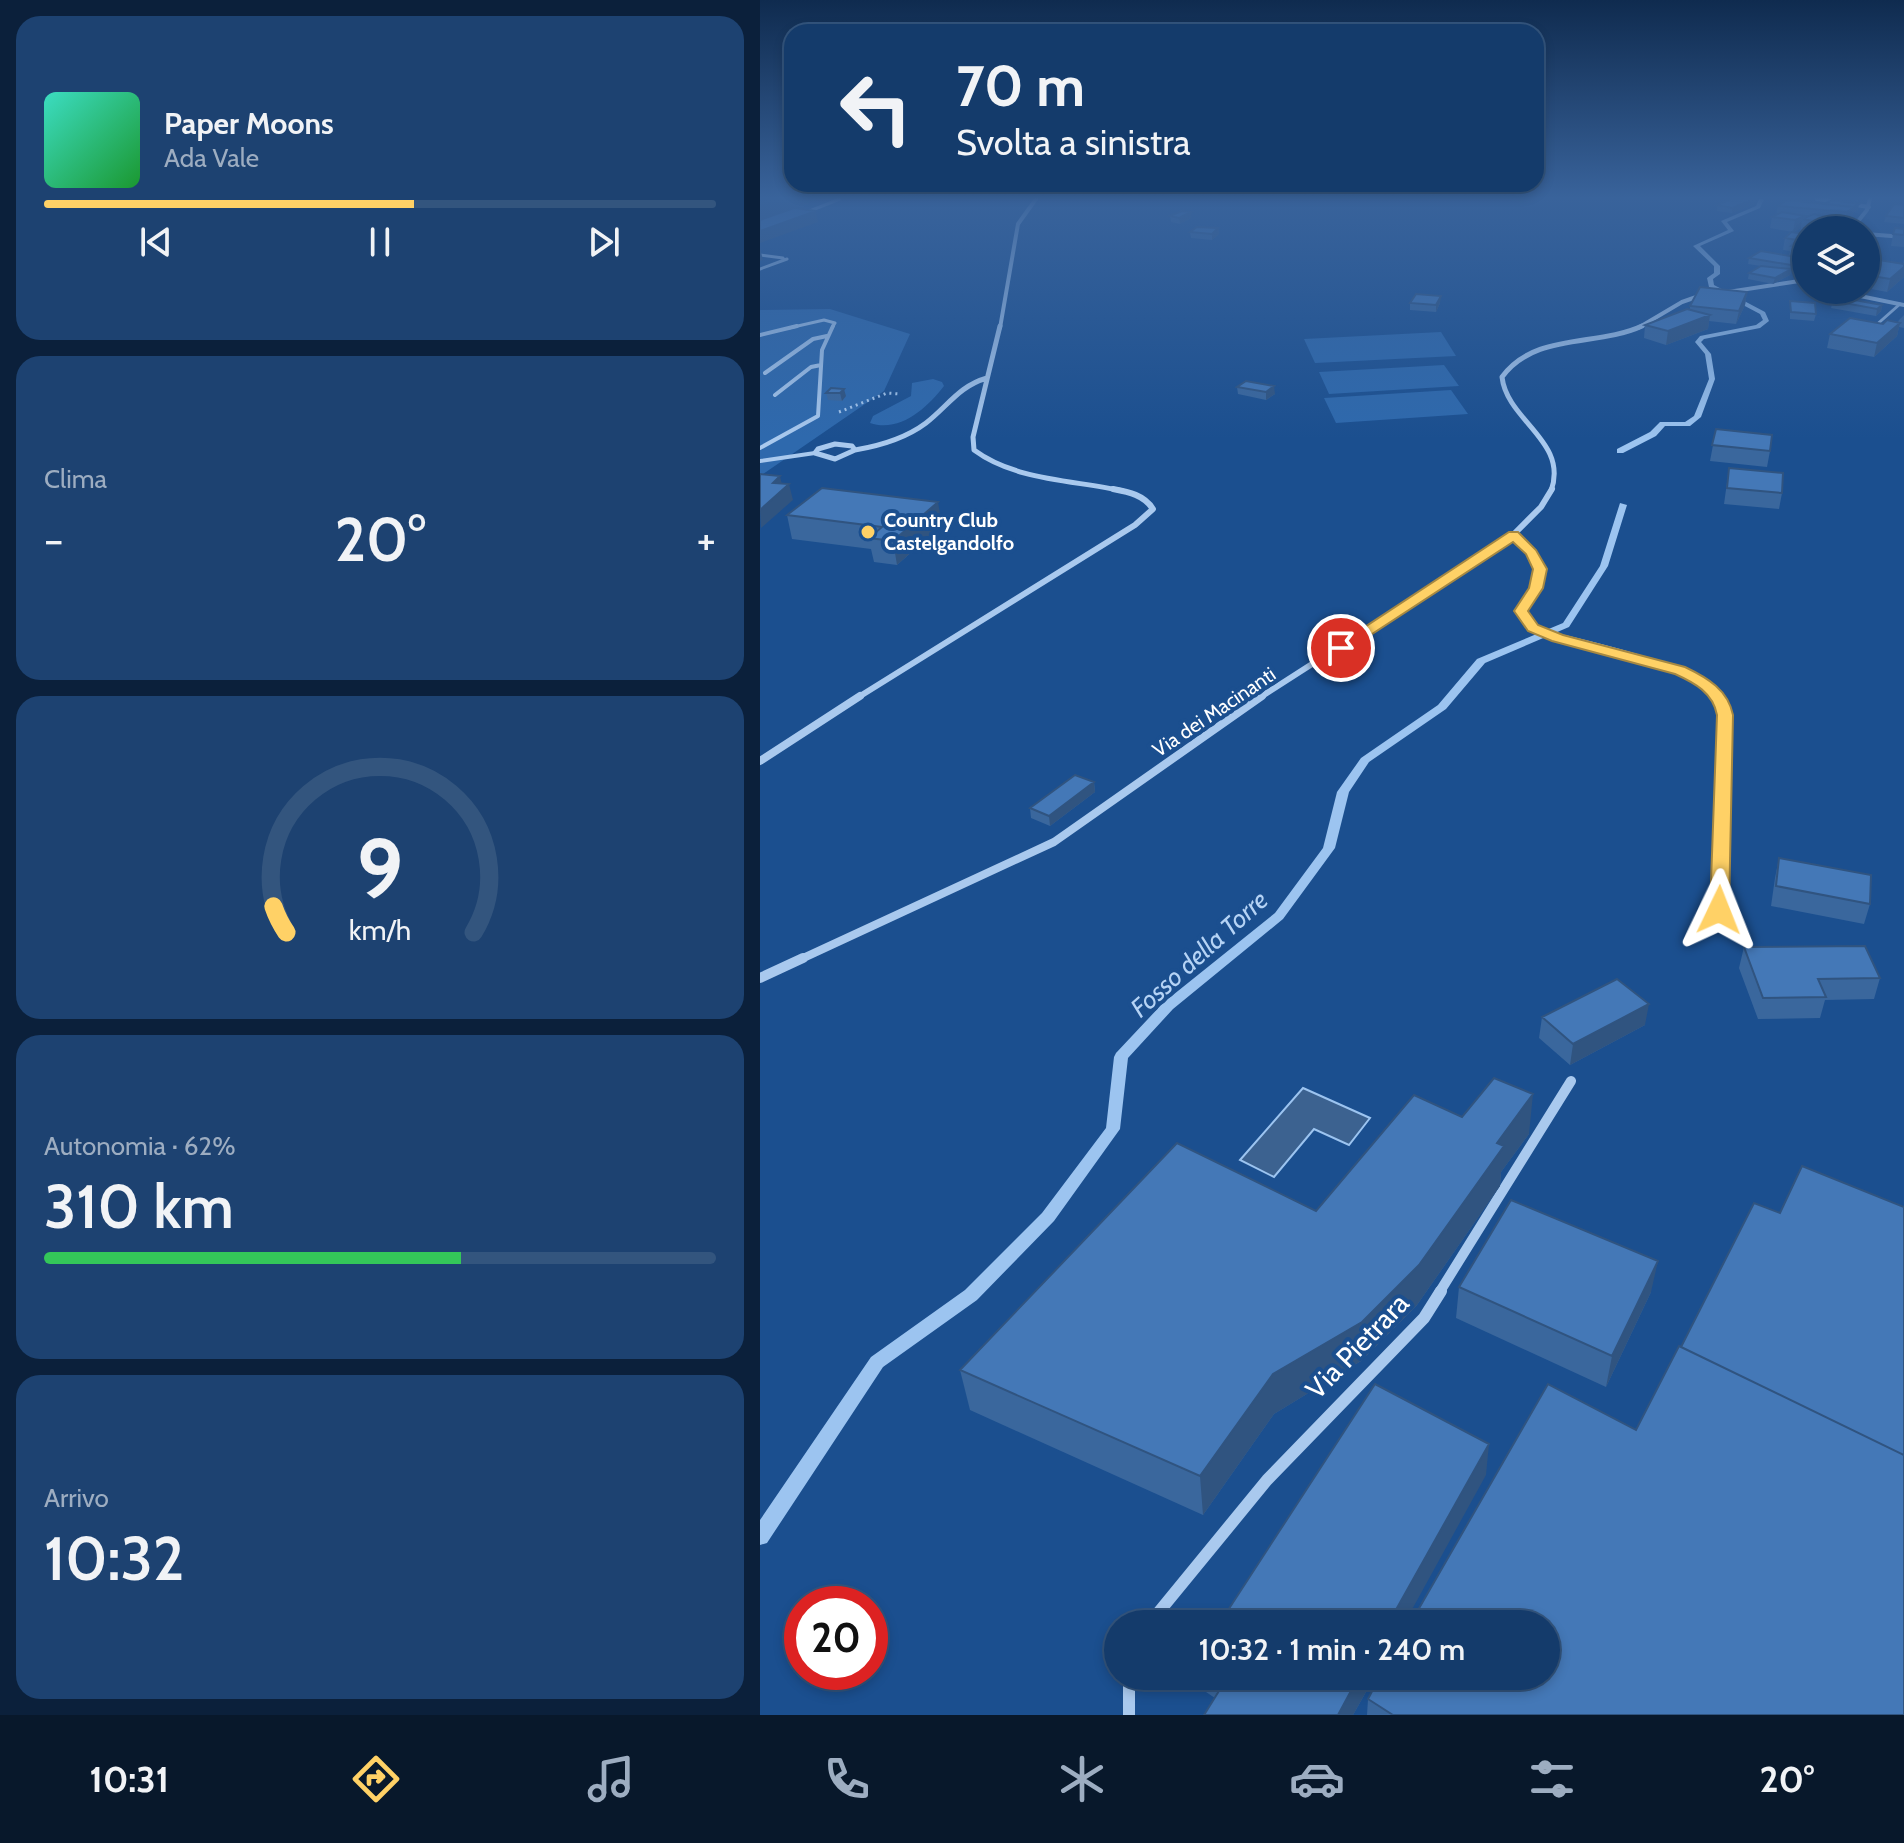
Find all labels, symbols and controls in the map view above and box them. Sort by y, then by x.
text: 70 m [956,52,1085,120]
icon: left [824,56,928,160]
text: Paper Moons [164,105,334,142]
text: Svolta a sinistra [956,120,1191,164]
text: Ada Vale [164,142,259,174]
map controls [1792,216,1880,304]
button: layers [1792,216,1880,304]
icon: previous [134,220,178,264]
icon: pause [358,220,402,264]
icon: next [582,220,626,264]
text: Clima [44,463,107,495]
text: 20° [334,503,426,576]
place label: Country Club Castelgandolfo [884,508,1014,555]
text: − [44,513,63,566]
text: + [697,513,716,566]
marker: Country Club Castelgandolfo [859,523,877,541]
pin [1307,614,1375,682]
icon: arrive [1319,626,1363,670]
street label: Via dei Macinanti [1148,662,1280,762]
text: 9 [357,819,403,920]
position arrow [1677,868,1761,952]
water label: Fosso della Torre [1124,884,1274,1024]
text: km/h [349,913,411,948]
text: Autonomia · 62% [44,1130,236,1162]
text: 310 km [44,1170,234,1243]
street label: Via Pietrara [1298,1286,1416,1406]
text: Arrivo [44,1482,109,1514]
text: 10:32 [44,1522,184,1595]
speed limit sign: 20 [784,1586,888,1690]
text: 10:32 · 1 min · 240 m [1199,1631,1465,1668]
icon: directions [348,1751,404,1807]
icon: music [583,1751,639,1807]
icon: phone [819,1751,875,1807]
icon: climate [1054,1751,1110,1807]
icon: car [1289,1751,1345,1807]
icon: filters [1524,1751,1580,1807]
text: 10:31 [90,1757,169,1801]
text: 20° [1759,1757,1814,1801]

